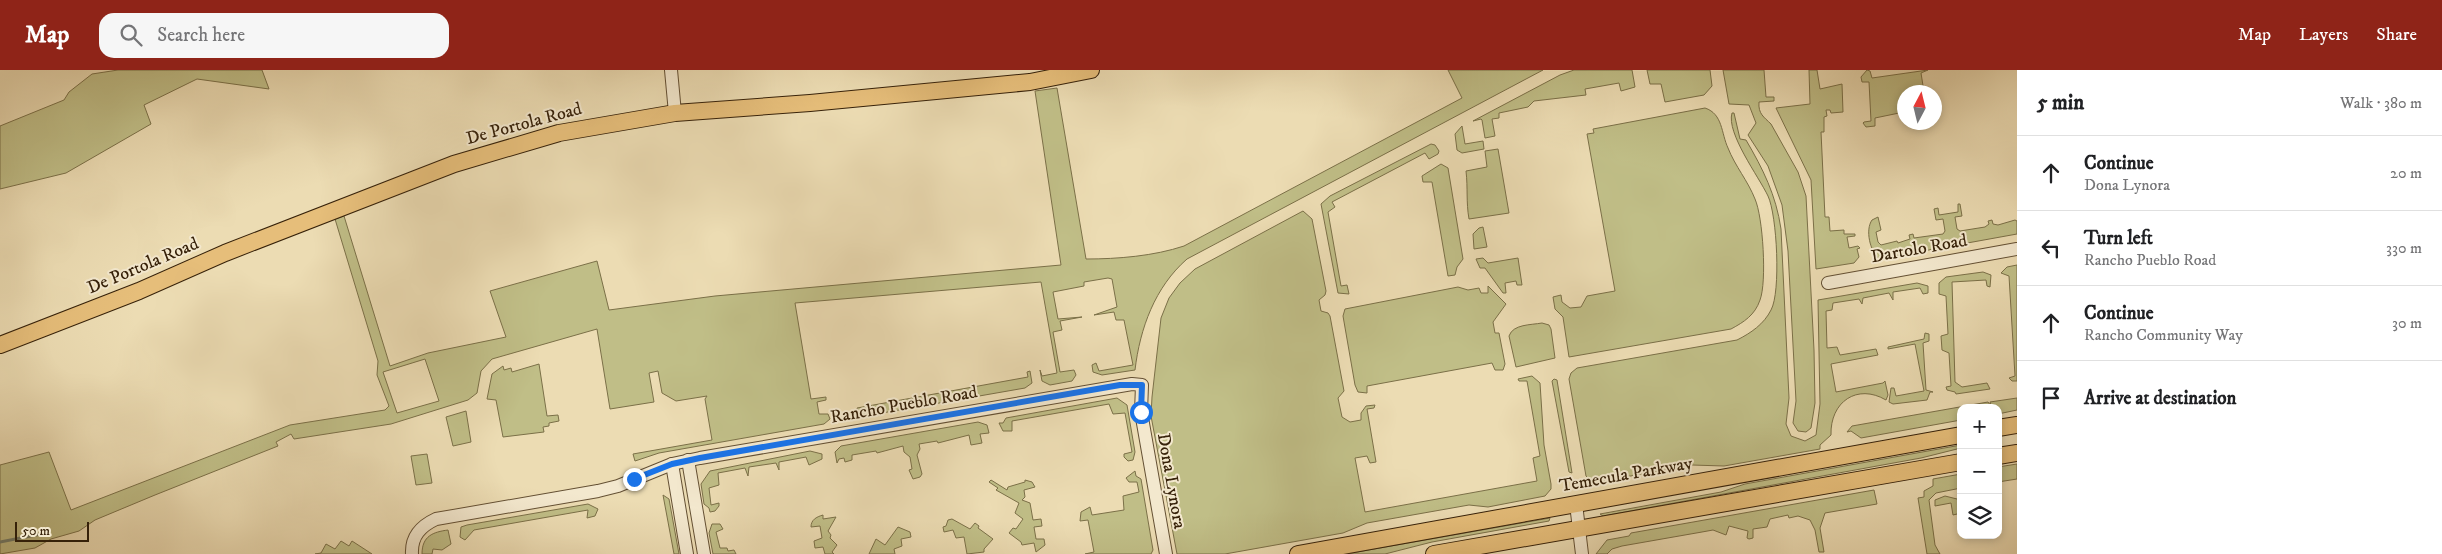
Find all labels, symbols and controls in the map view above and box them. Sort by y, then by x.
search box [99,13,449,58]
text: Map [25,20,69,50]
icon: search [117,21,145,49]
text: Search here [157,24,245,47]
text: Map [2238,24,2271,46]
text: Layers [2299,24,2348,46]
text: Share [2376,24,2417,46]
north arrow [1897,85,1942,130]
text: 5 min [2037,90,2084,116]
text: Walk · 380 m [2340,93,2422,113]
street label: De Portola Road [464,98,584,150]
text: Continue [2084,152,2154,175]
icon: ahead [2037,159,2065,187]
text: 20 m [2390,163,2422,183]
text: Dona Lynora [2084,175,2170,195]
text: Turn left [2084,227,2153,250]
street label: Dartolo Road [1869,230,1969,268]
street label: De Portola Road [84,233,202,299]
icon: left [2037,234,2065,262]
text: 330 m [2386,238,2422,258]
text: Rancho Pueblo Road [2084,250,2216,270]
text: Continue [2084,302,2154,325]
icon: ahead [2037,309,2065,337]
text: 30 m [2392,313,2422,333]
text: Rancho Community Way [2084,325,2243,345]
street label: Rancho Pueblo Road [829,381,979,429]
icon: arrive [2037,384,2065,412]
text: Arrive at destination [2084,387,2236,410]
route start [1130,401,1153,424]
map controls [1957,404,2002,539]
button: + [1957,404,2002,449]
street label: Dona Lynora [1152,431,1190,531]
button: − [1957,449,2002,494]
street label: Temecula Parkway [1558,452,1695,498]
route end [623,468,646,491]
button: layers [1957,494,2002,539]
scale bar [15,519,89,542]
text: 50 m [22,522,50,540]

